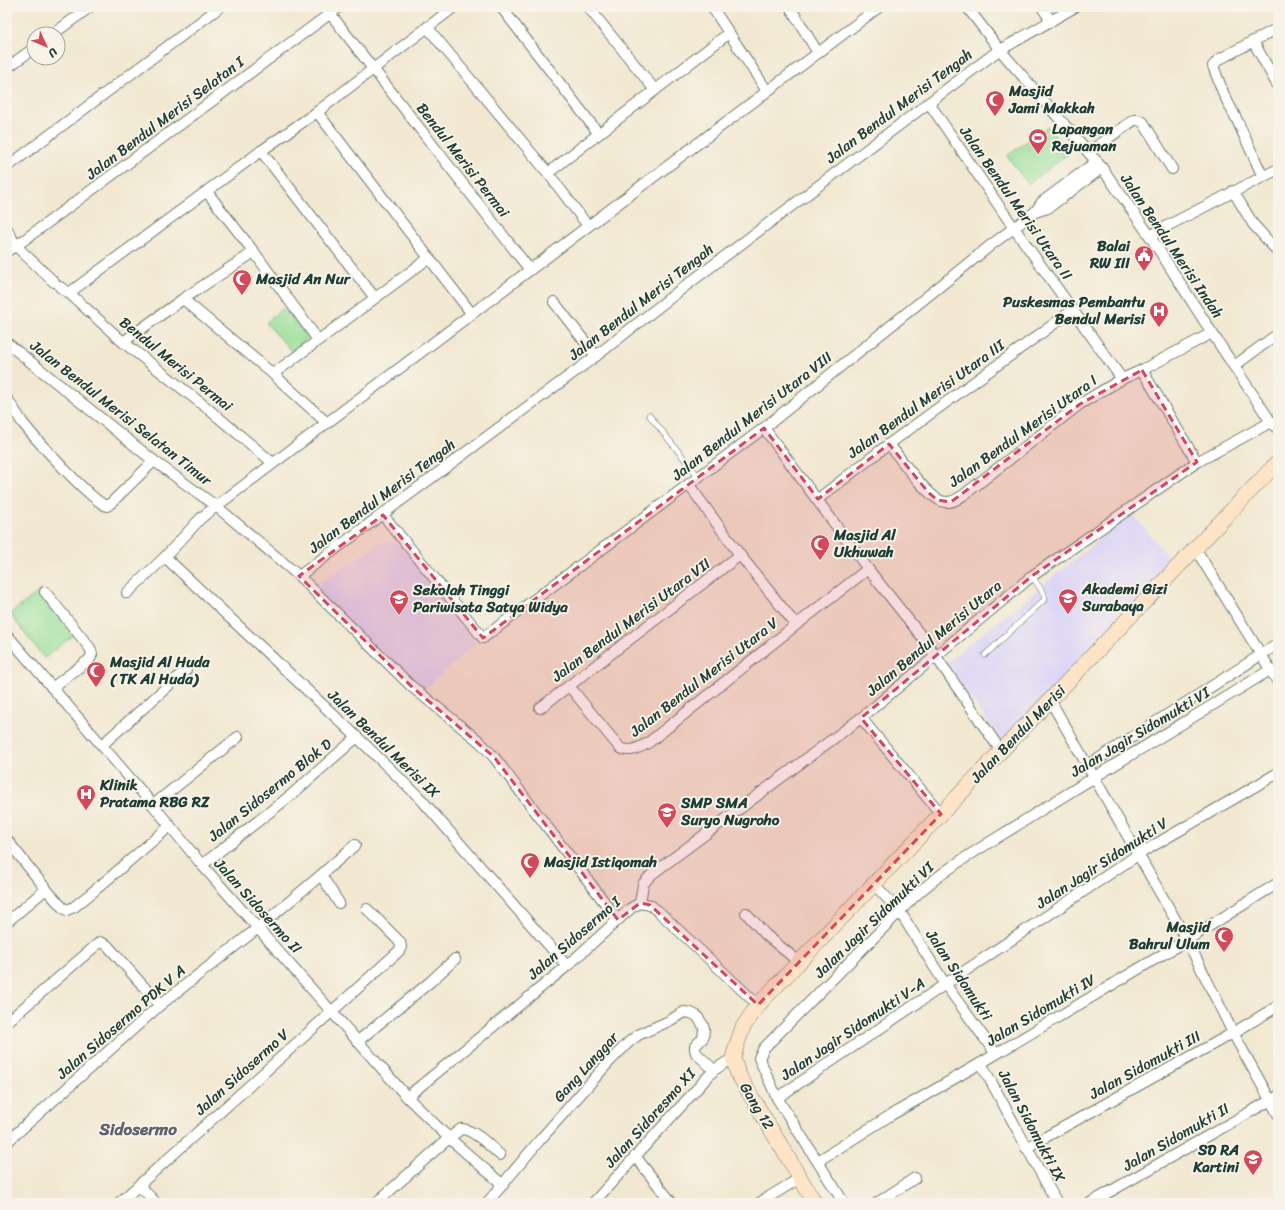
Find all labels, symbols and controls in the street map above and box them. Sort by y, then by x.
north arrow [26,26,66,66]
street label: Jalan Bendul Merisi Tengah [819,42,978,171]
text: U [43,43,62,62]
street label: Jalan Bendul Merisi Selatan I [79,49,251,187]
place label: Masjid Jami Makkah [1008,78,1095,121]
mosque icon: Masjid Jami Makkah [984,89,1006,117]
street label: Bendul Merisi Permai [410,97,517,224]
place label: Lapangan Rejuaman [1051,116,1117,159]
street label: Jalan Bendul Merisi Utara II [952,120,1079,286]
sports icon: Lapangan Rejuaman [1027,127,1049,155]
street label: Jalan Bendul Merisi Indah [1113,167,1230,324]
place label: Balai RW III [1089,233,1131,276]
street label: Jalan Bendul Merisi Tengah [562,237,719,368]
public building icon: Balai RW III [1133,244,1155,272]
place label: Masjid An Nur [255,266,352,292]
mosque icon: Masjid An Nur [231,268,253,296]
place label: Puskesmas Pembantu Bendul Merisi [1003,289,1146,332]
hospital icon: Puskesmas Pembantu Bendul Merisi [1148,300,1170,328]
street label: Bendul Merisi Permai [114,310,239,419]
street label: Jalan Bendul Merisi Utara III [841,332,1011,466]
street label: Jalan Bendul Merisi Selatan Timur [23,333,218,493]
street label: Jalan Bendul Merisi Utara VIII [665,344,838,488]
street label: Jalan Bendul Merisi Utara I [942,368,1103,495]
street label: Jalan Bendul Merisi Tengah [302,432,461,561]
place label: Masjid Al Ukhuwah [833,522,896,565]
mosque icon: Masjid Al Ukhuwah [809,533,831,561]
street label: Jalan Bendul Merisi Utara VII [548,554,714,686]
street label: Jalan Bendul Merisi Utara [860,573,1008,703]
place label: Akademi Gizi Surabaya [1081,576,1168,619]
place label: Sekolah Tinggi Pariwisata Satya Widya [412,577,568,620]
school or university icon: Akademi Gizi Surabaya [1057,587,1079,615]
school or university icon: Sekolah Tinggi Pariwisata Satya Widya [388,588,410,616]
street label: Jalan Bendul Merisi Utara V [626,613,782,741]
place label: Masjid Al Huda ( TK Al Huda) [109,649,210,692]
mosque icon: Masjid Al Huda ( TK Al Huda) [85,660,107,688]
street label: Jalan Bendul Merisi [963,678,1073,790]
street label: Jalan Jagir Sidomukti VI [1064,679,1216,785]
street label: Jalan Bendul Merisi IX [321,682,447,805]
street label: Jalan Sidosermo Blok D [201,732,338,849]
place label: Klinik Pratama RBG RZ [99,772,210,815]
hospital icon: Klinik Pratama RBG RZ [75,783,97,811]
place label: SMP SMA Suryo Nugroho [680,790,780,833]
school or university icon: SMP SMA Suryo Nugroho [656,801,678,829]
street label: Jalan Jagir Sidomukti V [1030,810,1173,916]
place label: Masjid Istiqomah [543,849,657,875]
street label: Jalan Sidosermo II [207,851,309,960]
mosque icon: Masjid Istiqomah [519,851,541,879]
street label: Jalan Jagir Sidomukti VI [807,855,941,985]
street label: Jalan Sidosermo I [521,889,627,987]
place label: Masjid Bahrul Ulum [1129,914,1212,957]
street label: Jalan Sidomukti [918,923,1000,1027]
mosque icon: Masjid Bahrul Ulum [1213,925,1235,953]
street label: Jalan Sidosermo PDK V A [50,958,192,1086]
street label: Jalan Sidomukti IV [980,967,1101,1054]
street label: Jalan Jagir Sidomukti V-A [774,971,931,1088]
street label: Jalan Sidosermo V [188,1022,295,1122]
street label: Jalan Sidomukti III [1083,1023,1206,1107]
street label: Gang Langgar [547,1025,626,1108]
street label: Jalan Sidoresmo XI [597,1061,703,1175]
street label: Jalan Sidomukti IX [991,1064,1073,1187]
street label: Gang 12 [733,1077,782,1135]
street label: Jalan Sidomukti II [1117,1096,1235,1179]
district label: Sidosermo [98,1114,177,1144]
place label: SD RA Kartini [1192,1137,1240,1180]
school or university icon: SD RA Kartini [1242,1148,1264,1176]

